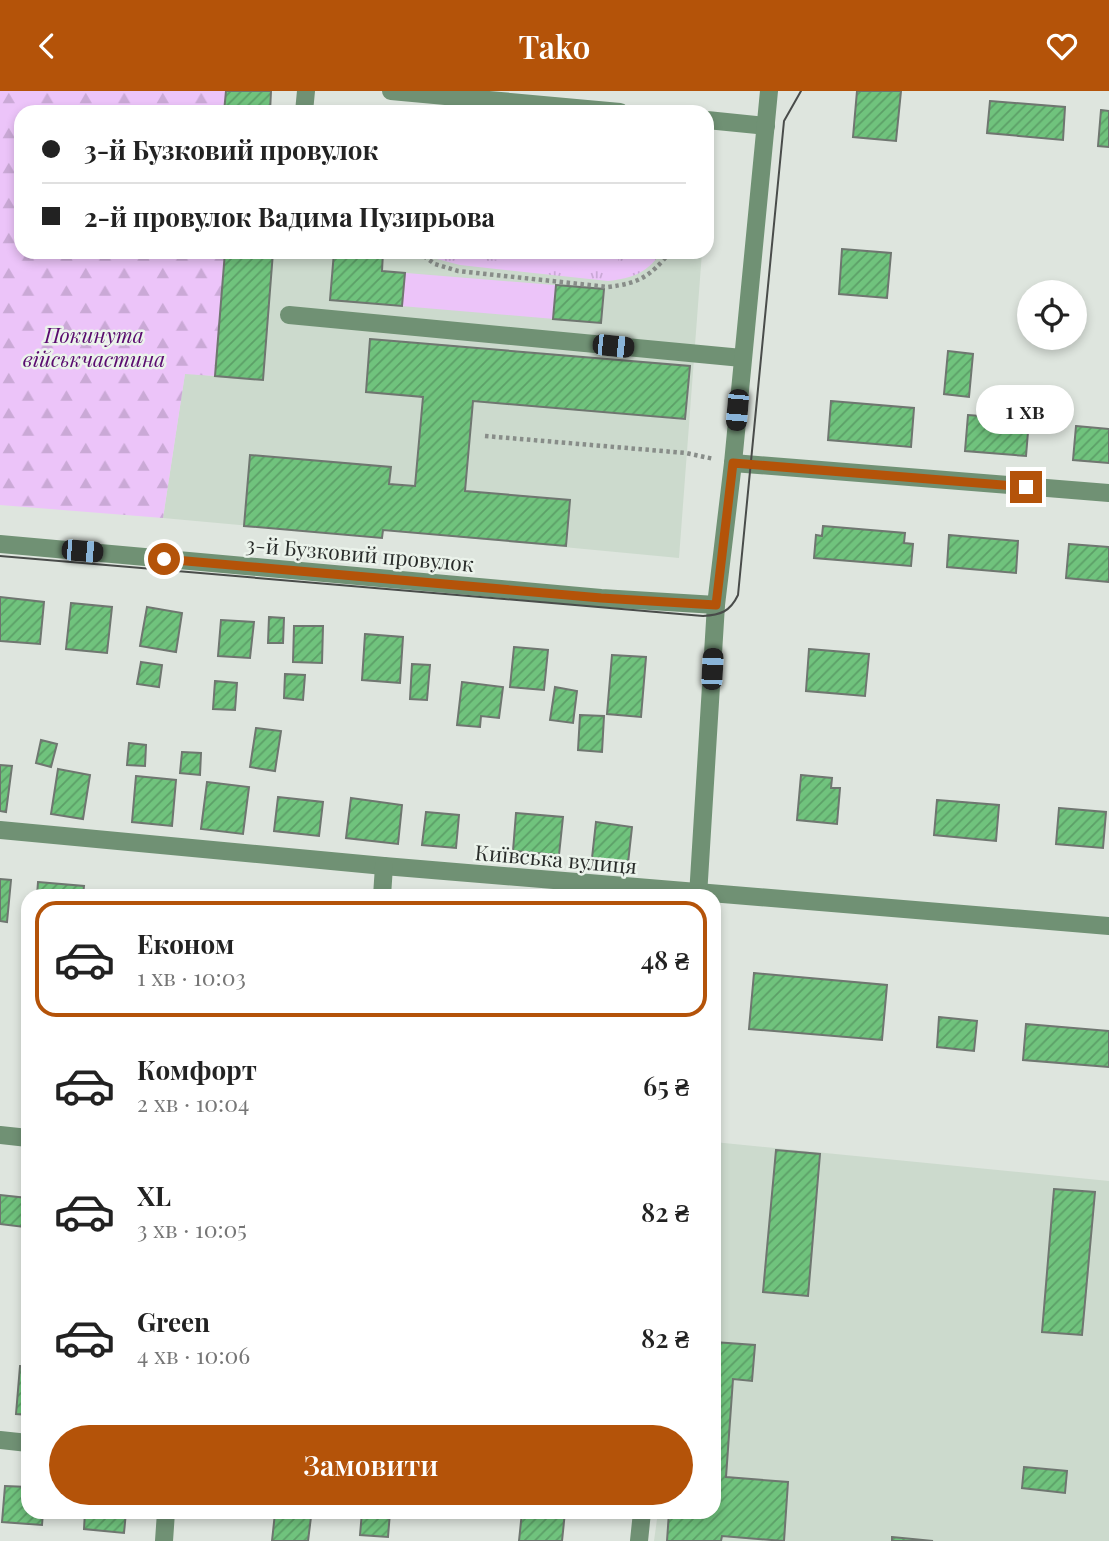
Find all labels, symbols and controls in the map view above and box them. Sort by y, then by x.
text: Tako [519,24,590,67]
icon: back [28,27,66,65]
icon: heart [1043,27,1081,65]
text: 3-й Бузковий провулок [84,132,378,167]
text: 2-й провулок Вадима Пузирьова [84,199,495,234]
map controls [1017,280,1087,350]
button: locate [1017,280,1087,350]
park label: Покинута військчастина [23,320,165,372]
car [592,333,635,359]
callout: 1 хв [977,385,1075,435]
car [725,388,750,432]
text: 1 хв [1005,394,1045,425]
route end [1010,471,1042,503]
street label: 3-й Бузковий провулок [245,529,475,577]
car [61,539,104,563]
route start [148,543,180,575]
car [701,647,724,691]
street label: Київська вулиця [474,837,638,879]
text: Економ [137,926,234,961]
icon: car [53,928,116,991]
text: 48 ₴ [641,942,689,977]
text: 1 хв · 10:03 [137,961,246,992]
text: Комфорт [137,1052,257,1087]
icon: car [53,1054,116,1117]
text: 65 ₴ [643,1068,689,1103]
text: 2 хв · 10:04 [137,1087,249,1118]
text: XL [137,1178,171,1213]
icon: car [53,1180,116,1243]
text: 82 ₴ [641,1194,689,1229]
text: 3 хв · 10:05 [137,1213,247,1244]
text: Green [137,1304,210,1339]
icon: car [53,1306,116,1369]
text: 82 ₴ [641,1320,689,1355]
text: 4 хв · 10:06 [137,1339,250,1370]
button: Замовити [49,1425,693,1505]

